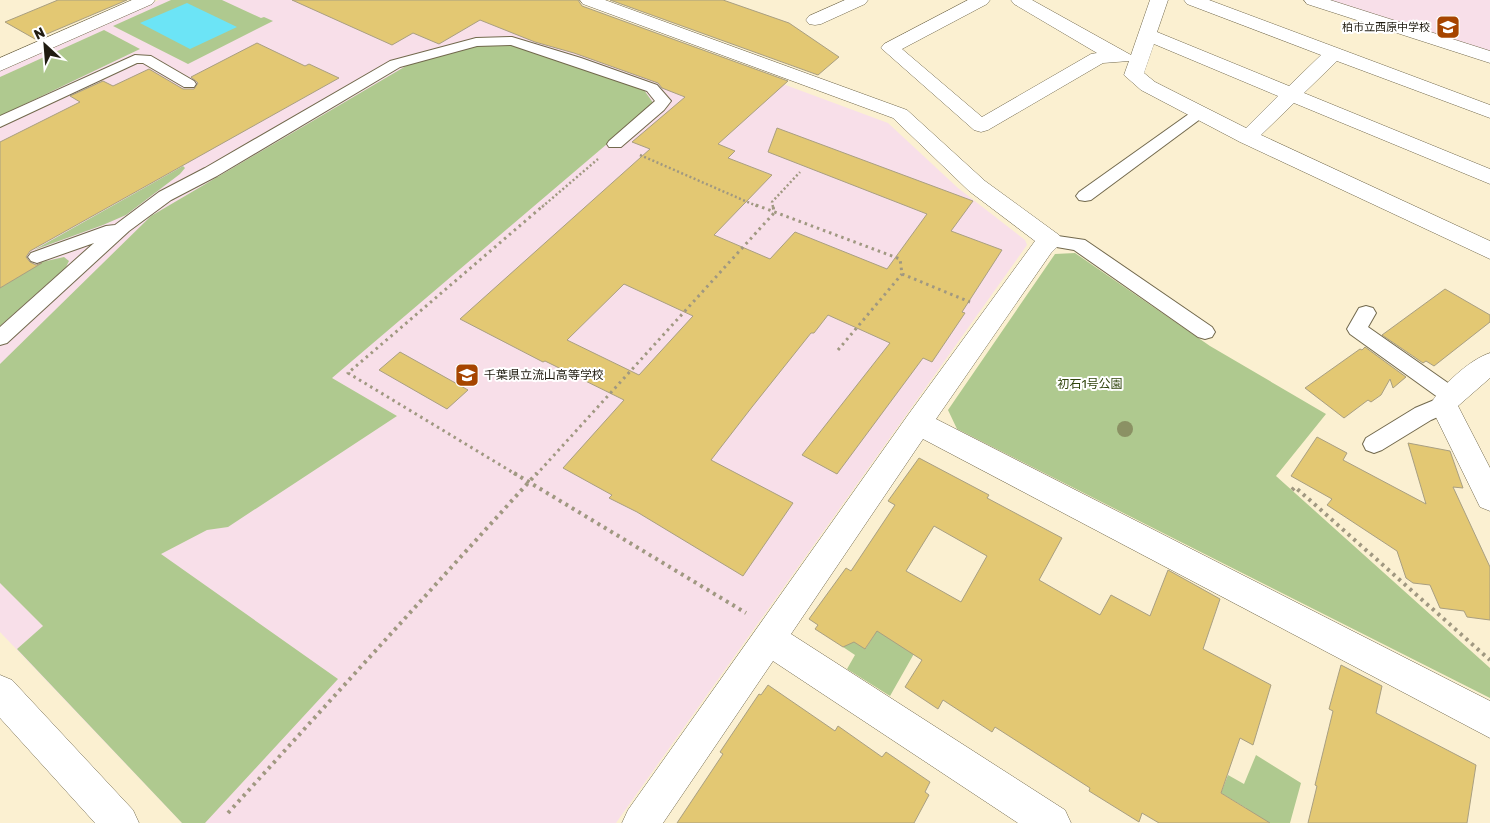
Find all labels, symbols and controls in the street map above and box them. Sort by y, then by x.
school or university icon: 柏市立西原中学校 [1435,14,1461,40]
north arrow [20,20,70,70]
place label: 柏市立西原中学校 [1342,21,1430,34]
text: N [31,24,48,44]
school or university icon: 千葉県立流山高等学校 [454,362,480,388]
place label: 千葉県立流山高等学校 [484,368,604,382]
park label: 初石1号公園 [1057,377,1123,391]

